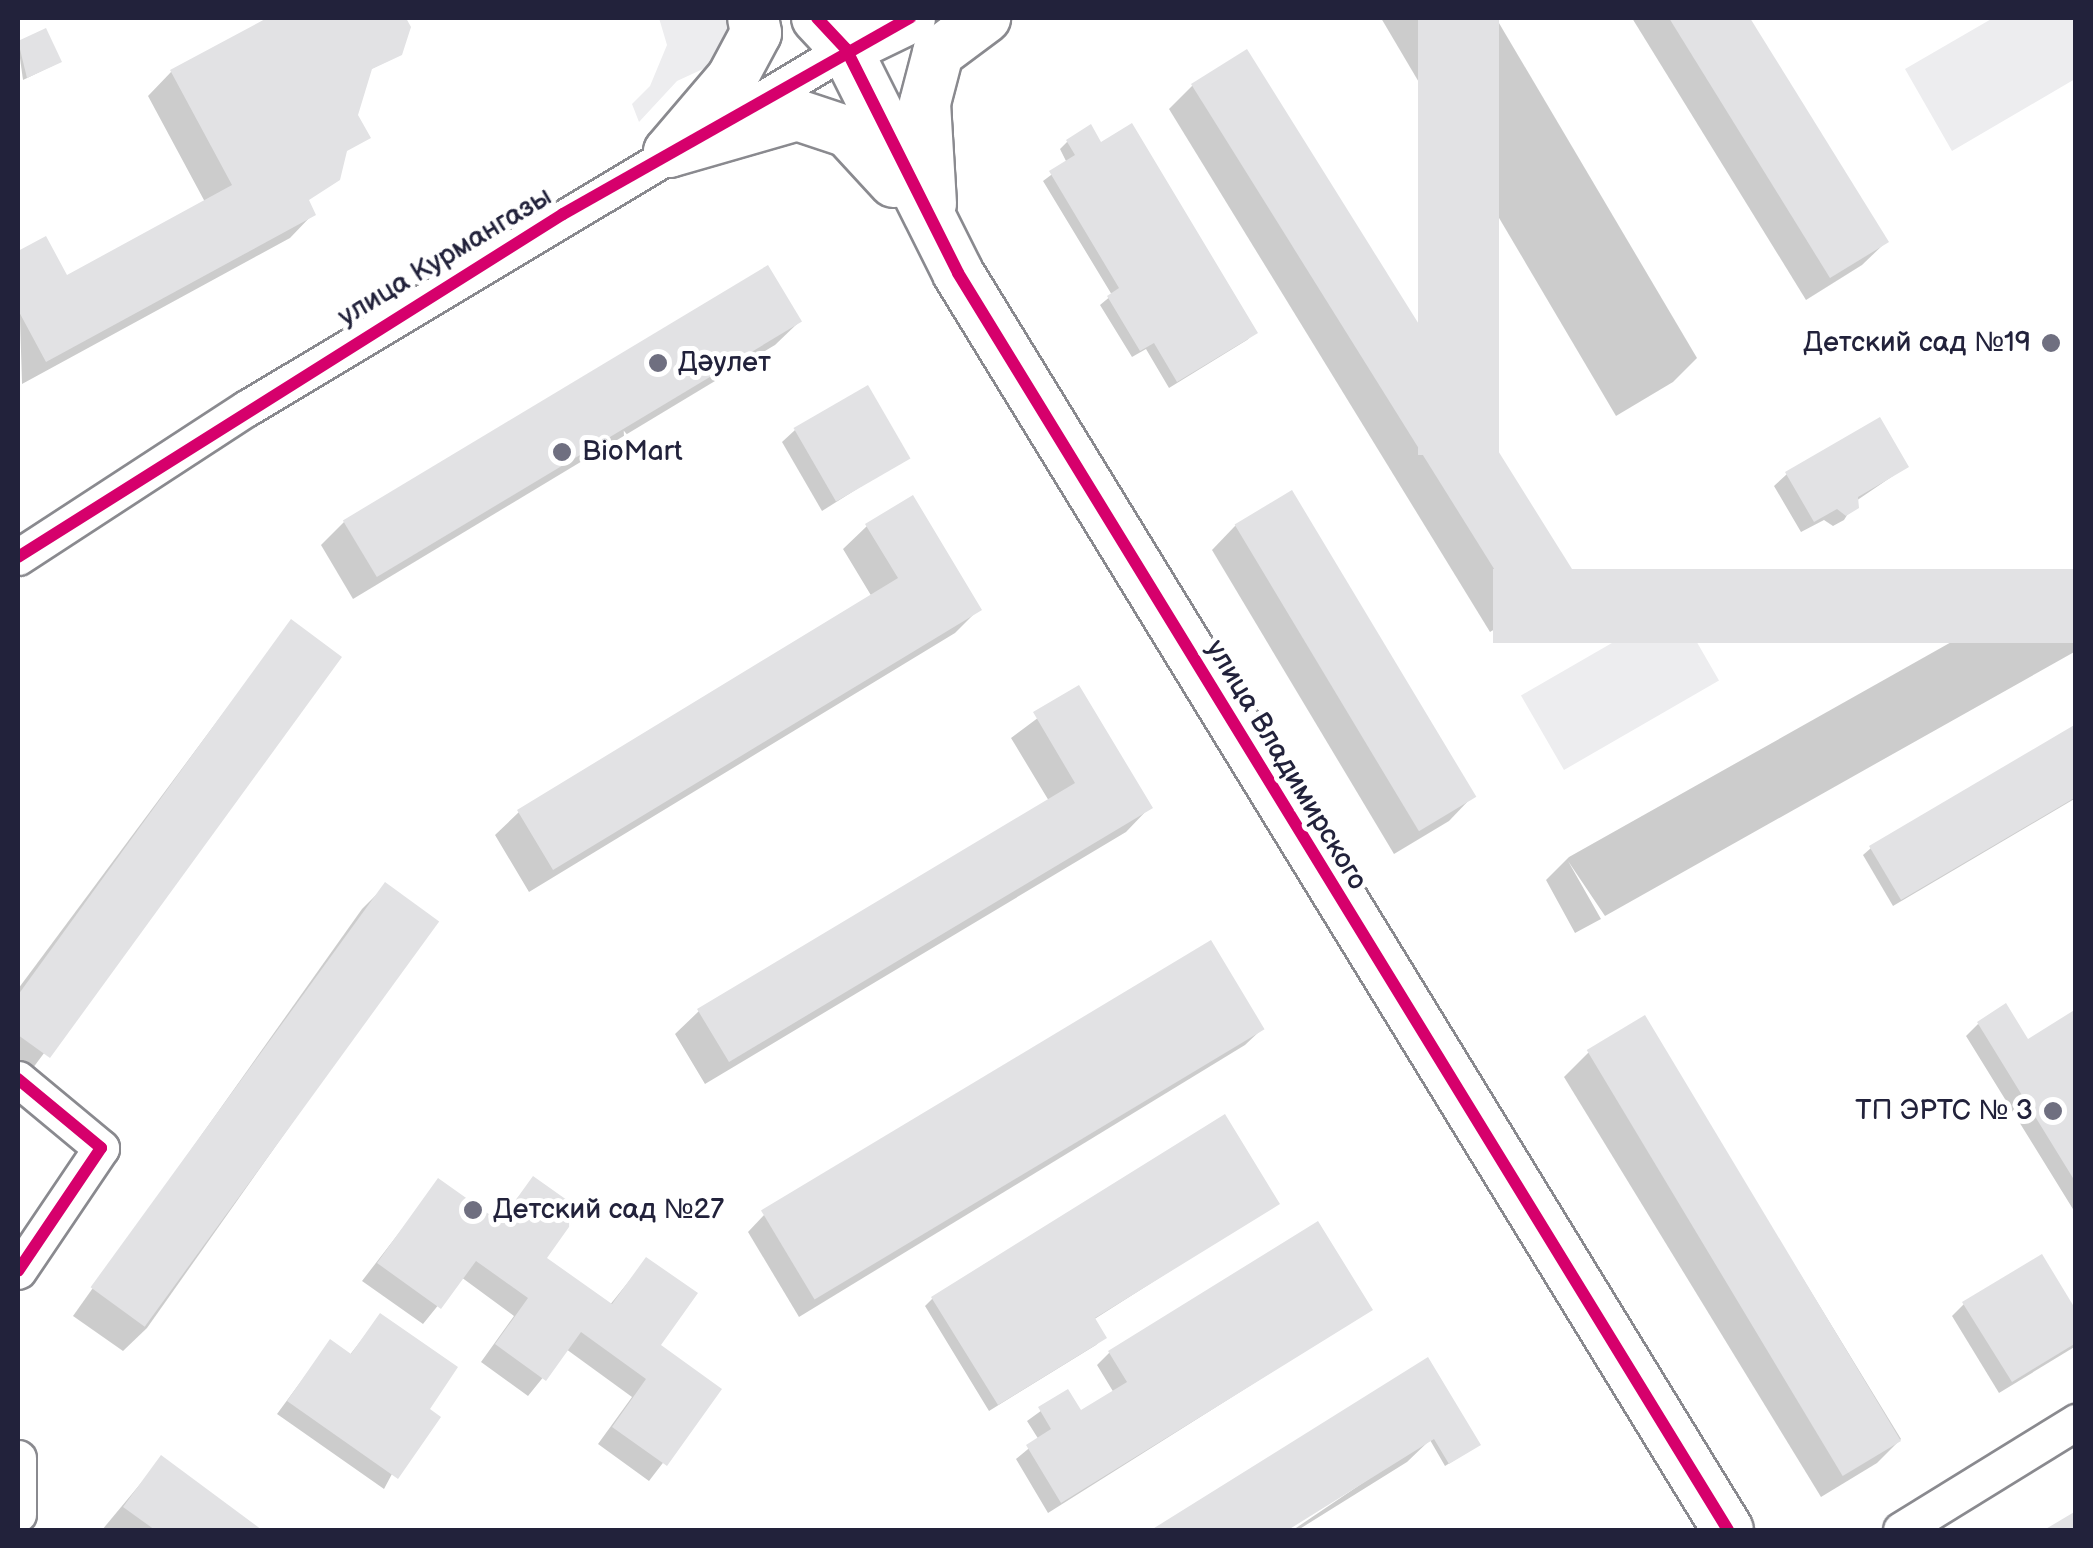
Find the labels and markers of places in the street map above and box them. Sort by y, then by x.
place label: Детский сад №19 [1803,326,2031,360]
marker: Детский сад №19 [2040,332,2062,354]
place label: Дәулет [678,346,771,380]
marker: Дәулет [647,352,669,374]
place label: BioMart [582,435,683,469]
marker: BioMart [551,441,573,463]
place label: ТП ЭРТС № 3 [1855,1094,2033,1128]
marker: ТП ЭРТС № 3 [2042,1100,2064,1122]
place label: Детский сад №27 [493,1193,724,1227]
marker: Детский сад №27 [462,1199,484,1221]

